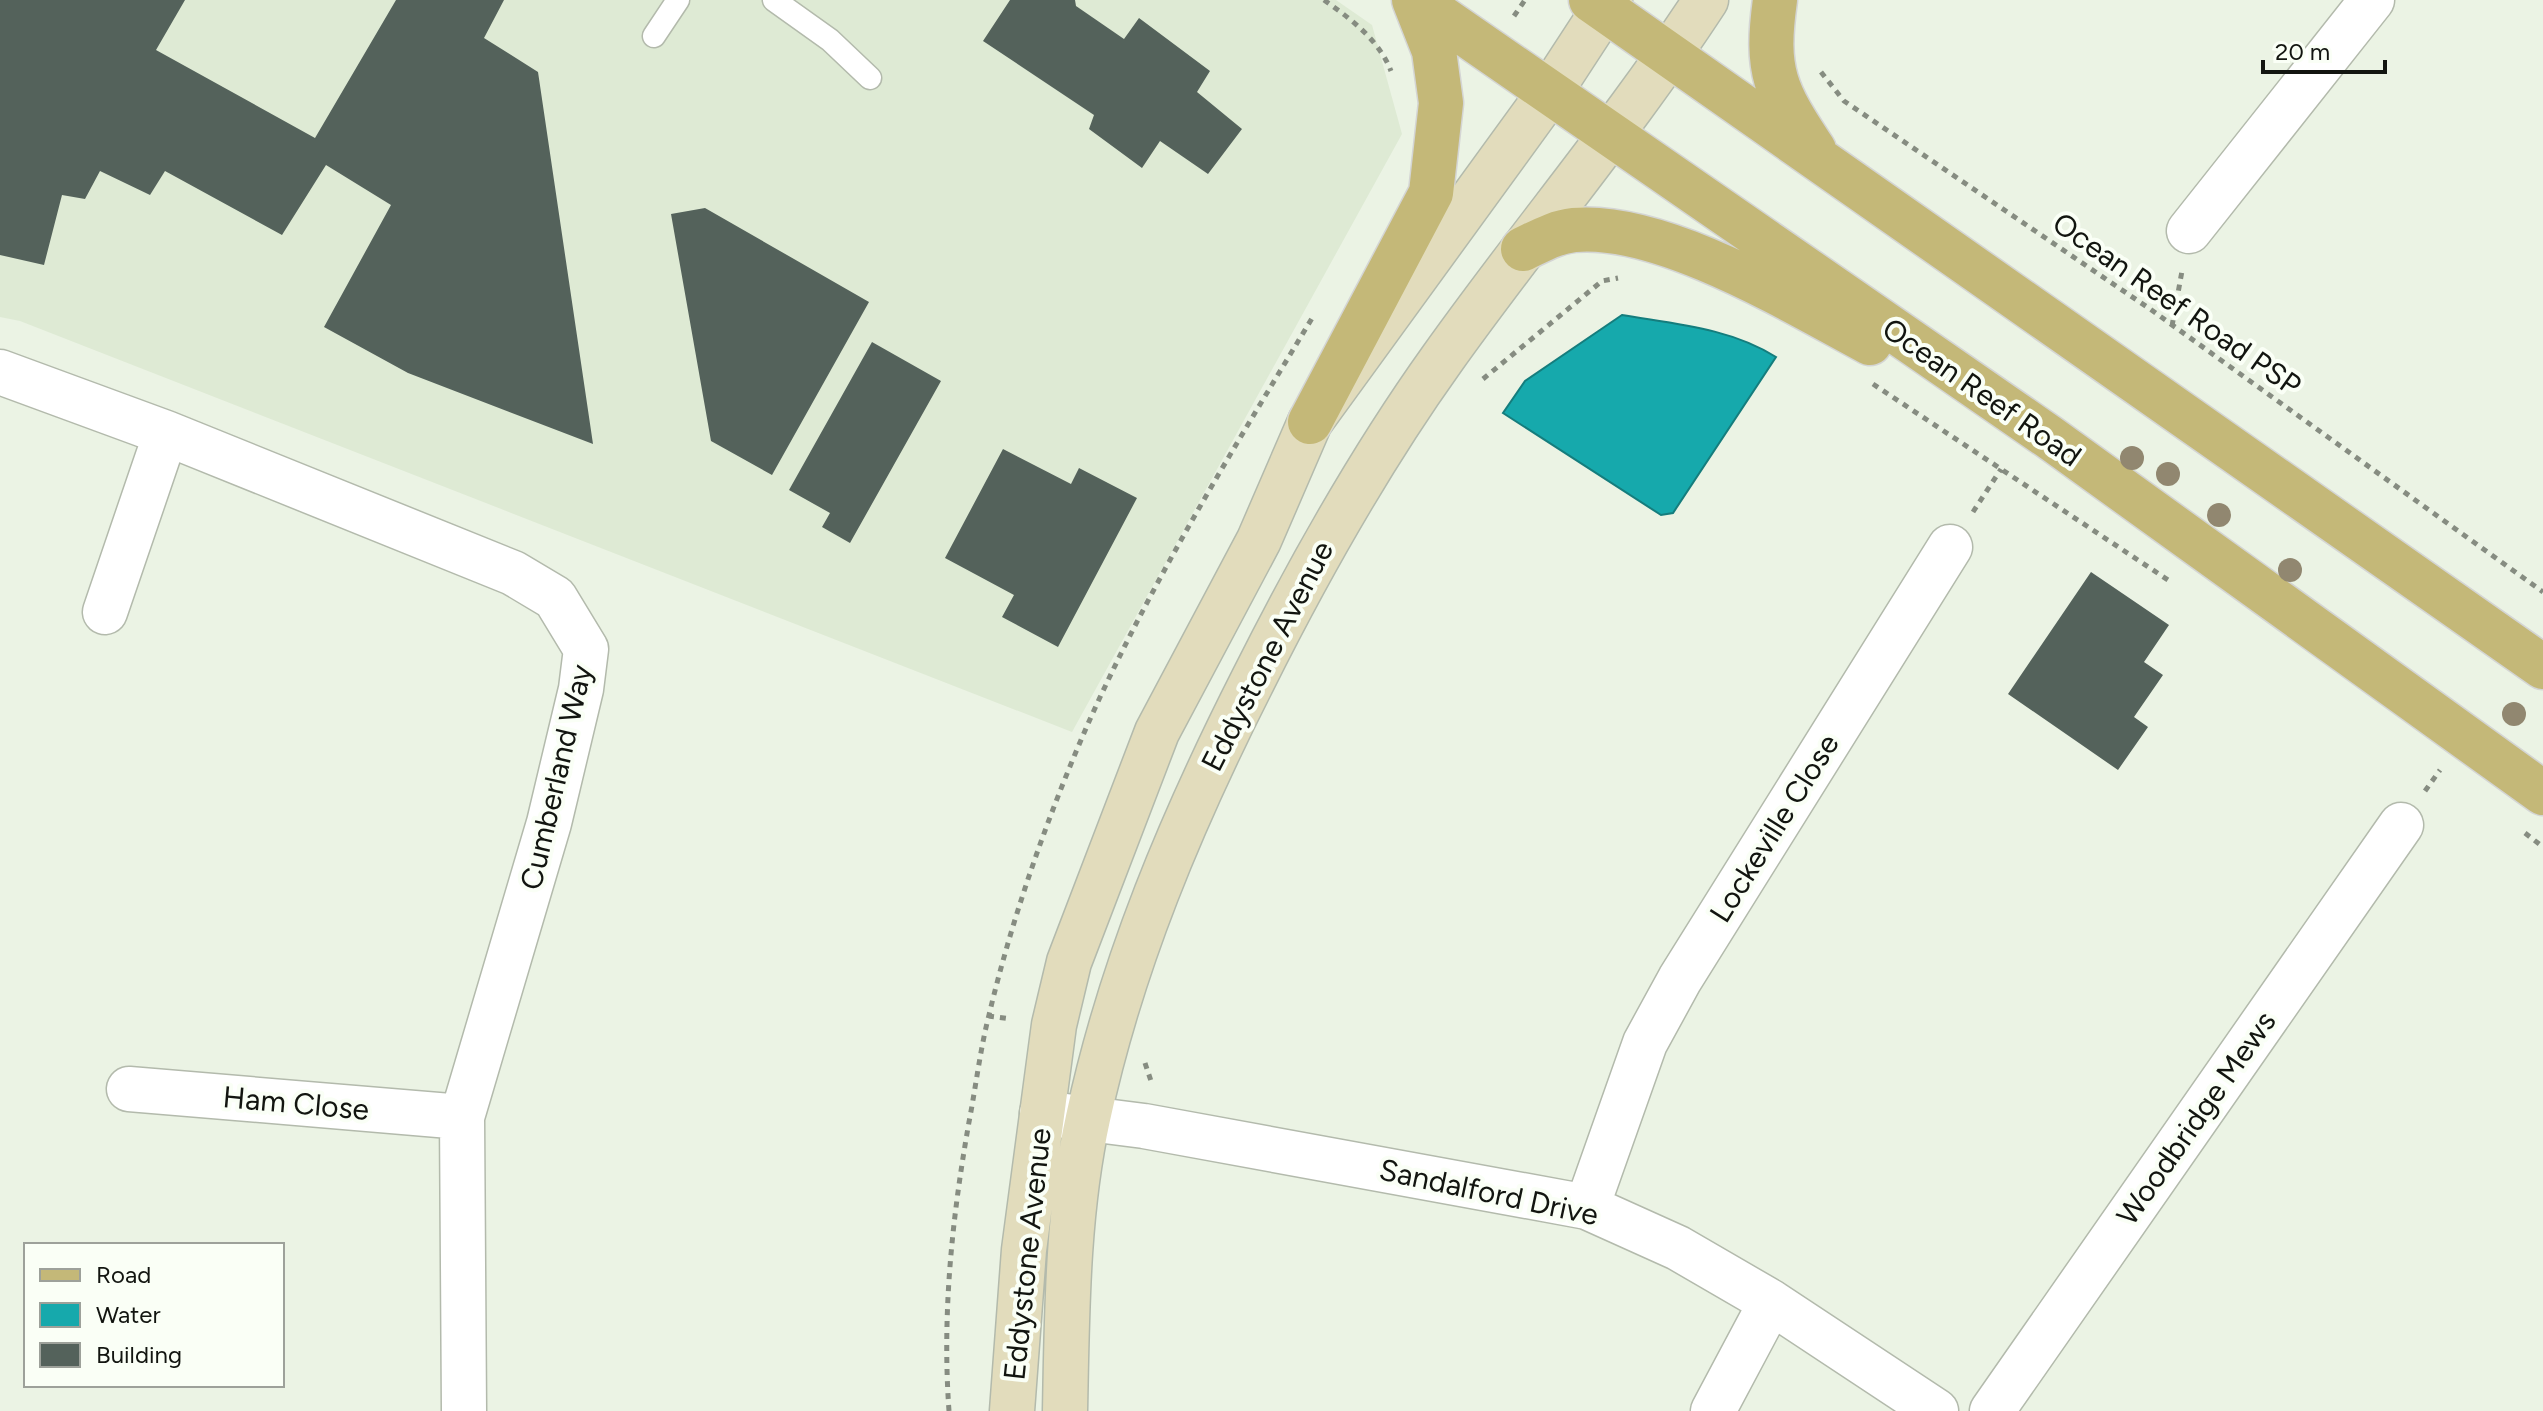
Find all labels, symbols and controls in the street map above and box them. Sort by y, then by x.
scale bar [2263,24,2385,74]
text: 20 m [2275,37,2330,66]
street label: Ocean Reef Road PSP [2046,204,2308,404]
street label: Ocean Reef Road [1875,310,2089,474]
street label: Eddystone Avenue [1193,535,1341,777]
street label: Cumberland Way [512,661,600,893]
street label: Lockeville Close [1701,727,1847,929]
street label: Woodbridge Mews [2108,1004,2284,1232]
street label: Ham Close [221,1078,371,1128]
street label: Eddystone Avenue [995,1126,1059,1382]
street label: Sandalford Drive [1376,1151,1602,1233]
legend [24,1243,284,1387]
text: Road [96,1260,151,1289]
text: Water [96,1300,161,1329]
text: Building [96,1340,182,1369]

